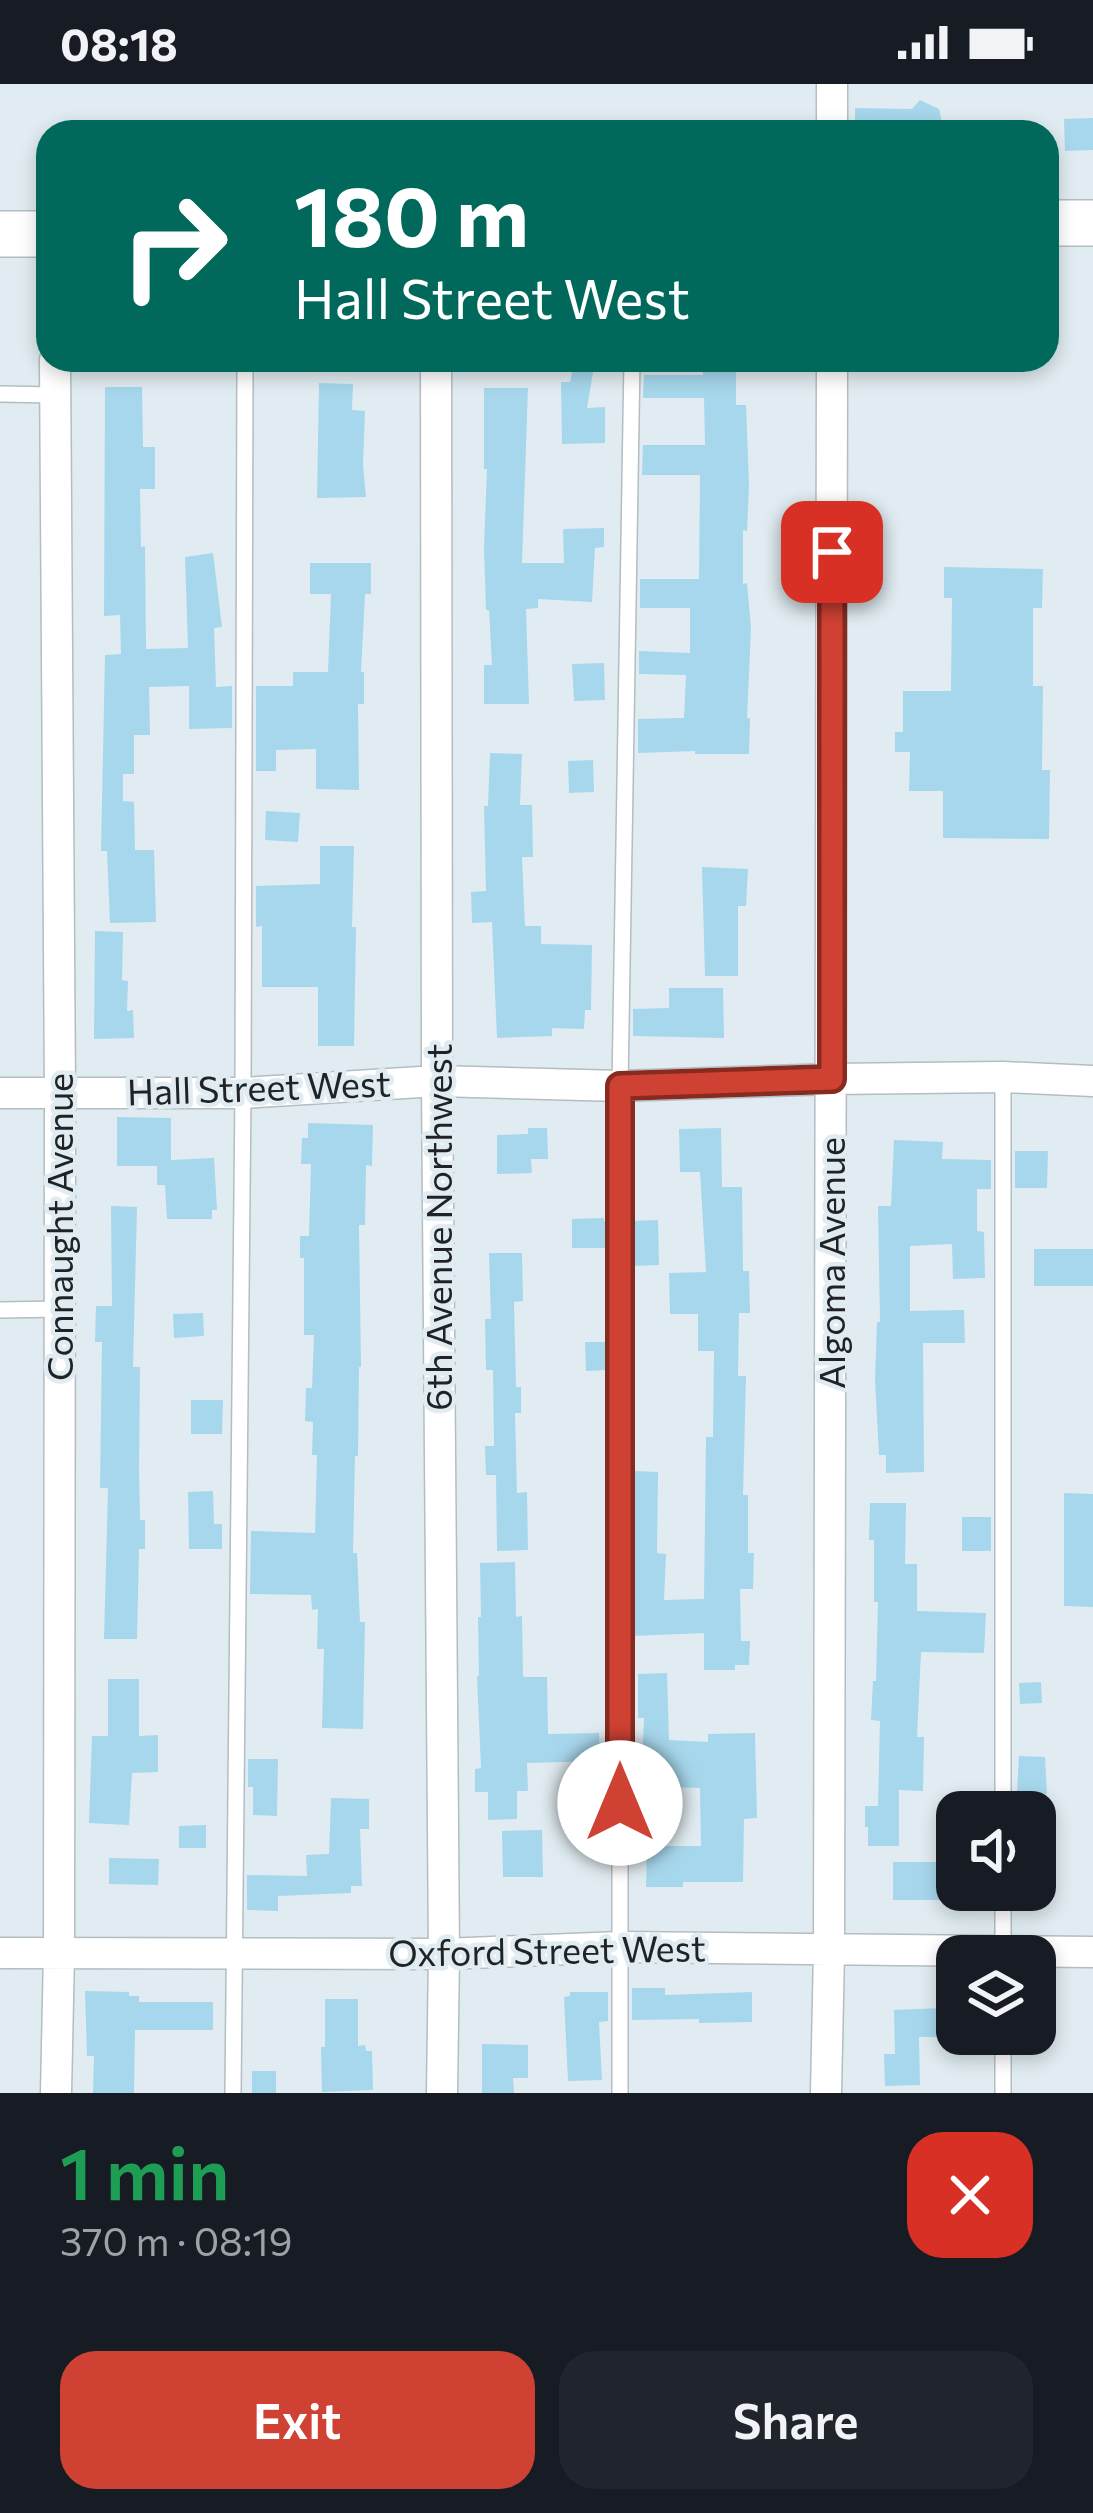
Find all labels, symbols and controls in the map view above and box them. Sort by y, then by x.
text: 08:18 [60,15,178,70]
text: 180 m [294,162,529,264]
icon: right [96,168,252,324]
text: Hall Street West [294,264,690,330]
pin [781,501,883,603]
icon: arrive [799,519,865,585]
street label: 6th Avenue Northwest [415,1043,459,1411]
street label: Hall Street West [126,1059,392,1113]
street label: Connaught Avenue [36,1073,80,1381]
street label: Algoma Avenue [808,1137,852,1389]
position arrow [557,1740,683,1866]
map controls [936,1791,1056,2055]
button: sound [936,1791,1056,1911]
street label: Oxford Street West [388,1924,706,1974]
button: layers [936,1935,1056,2055]
text: 1 min [60,2127,230,2215]
button: close [907,2132,1033,2258]
text: 370 m · 08:19 [60,2216,292,2264]
button: Exit [60,2351,535,2489]
button: Share [559,2351,1033,2489]

